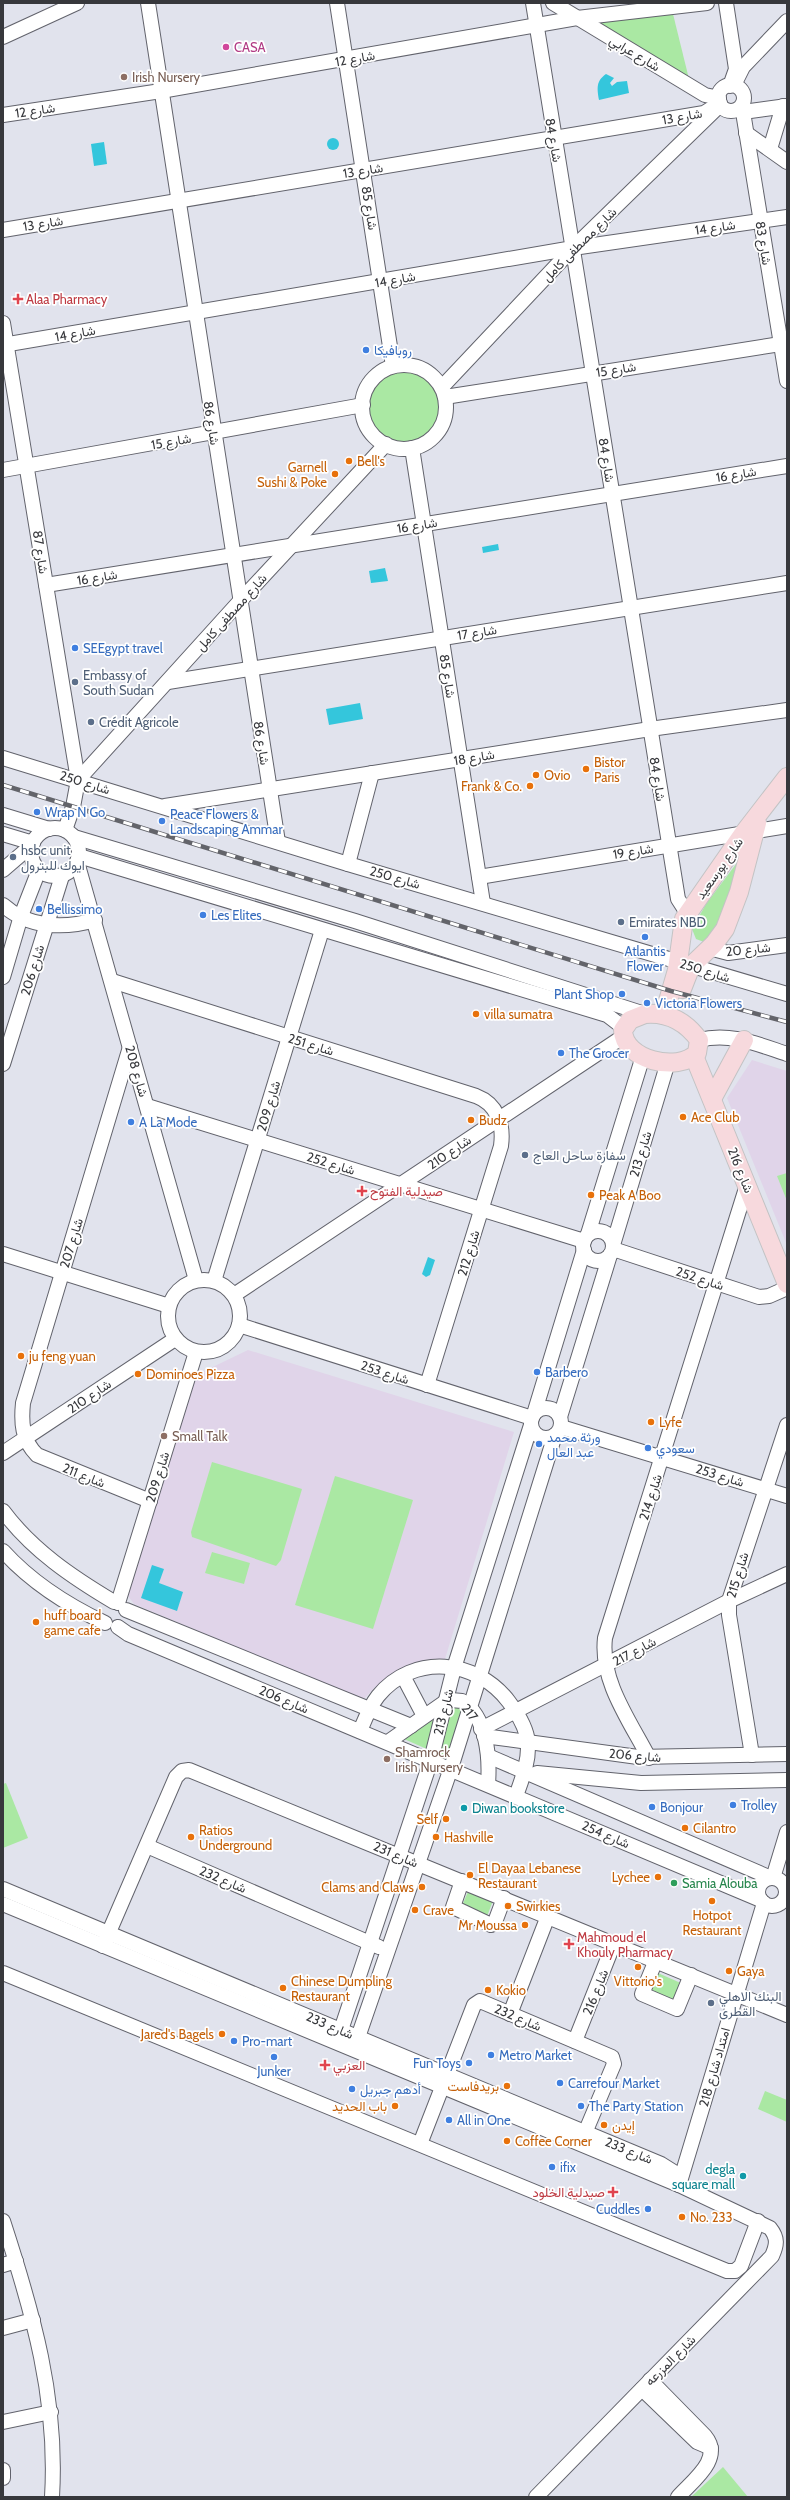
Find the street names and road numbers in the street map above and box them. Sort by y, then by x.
street label: شارع عرابي [605,32,663,77]
street label: شارع 12 [334,47,377,71]
street label: شارع 12 [14,99,56,123]
street label: شارع 13 [661,105,704,129]
street label: شارع 84 [540,117,566,164]
street label: شارع 13 [342,159,384,183]
street label: شارع 85 [357,185,381,231]
street label: شارع مصطفى كامل [538,203,621,286]
street label: شارع 13 [22,212,64,236]
street label: شارع 14 [694,216,737,240]
street label: شارع 83 [751,220,775,266]
street label: شارع 14 [373,268,417,292]
street label: شارع 14 [53,322,97,346]
street label: شارع 15 [595,358,637,382]
street label: شارع 86 [199,400,223,446]
street label: شارع 15 [150,430,193,454]
street label: شارع 84 [594,437,618,484]
street label: شارع 16 [715,463,758,487]
street label: شارع 16 [396,514,439,538]
street label: شارع 87 [28,529,52,575]
street label: شارع 16 [76,566,119,590]
street label: شارع مصطفى كامل [192,570,271,655]
street label: شارع 17 [456,621,498,645]
street label: شارع 85 [435,653,459,699]
street label: شارع 86 [249,720,273,766]
street label: شارع 18 [452,746,496,770]
street label: شارع 84 [645,756,669,803]
street label: شارع 250 [57,767,112,799]
street label: شارع بورسعيد [692,834,748,903]
street label: شارع 19 [612,840,655,864]
street label: شارع 250 [367,862,422,894]
street label: شارع 20 [725,939,771,961]
street label: شارع 206 [17,943,49,998]
street label: شارع 250 [677,955,732,987]
street label: شارع 251 [286,1029,336,1060]
street label: شارع 208 [120,1043,152,1099]
street label: شارع 209 [253,1079,285,1134]
street label: شارع 213 [625,1129,656,1179]
street label: شارع 210 [424,1132,475,1174]
street label: شارع 216 [723,1145,757,1196]
street label: شارع 252 [304,1148,357,1180]
street label: شارع 207 [56,1216,88,1270]
street label: شارع 212 [453,1228,484,1278]
street label: شارع 252 [673,1263,726,1295]
street label: شارع 253 [358,1357,411,1389]
street label: شارع 210 [64,1376,115,1418]
street label: شارع 209 [142,1450,174,1505]
street label: شارع 211 [60,1459,108,1493]
street label: شارع 253 [693,1460,746,1492]
street label: شارع 214 [635,1472,667,1523]
street label: شارع 215 [722,1550,753,1600]
street label: شارع 217 [610,1633,659,1671]
street label: شارع 206 [256,1681,311,1718]
street label: شارع 213 [430,1687,458,1737]
street label: 217 [458,1700,482,1724]
street label: شارع 206 [608,1745,662,1767]
street label: شارع 254 [579,1817,632,1853]
street label: شارع 231 [370,1837,421,1872]
street label: شارع 232 [196,1862,249,1898]
street label: شارع 216 [579,1967,613,2018]
street label: شارع 232 [491,2000,544,2036]
street label: شارع 233 [303,2008,356,2044]
street label: امتداد شارع 218 [695,2026,735,2109]
street label: شارع 233 [602,2133,655,2169]
street label: شارع المزرعه [641,2331,700,2390]

